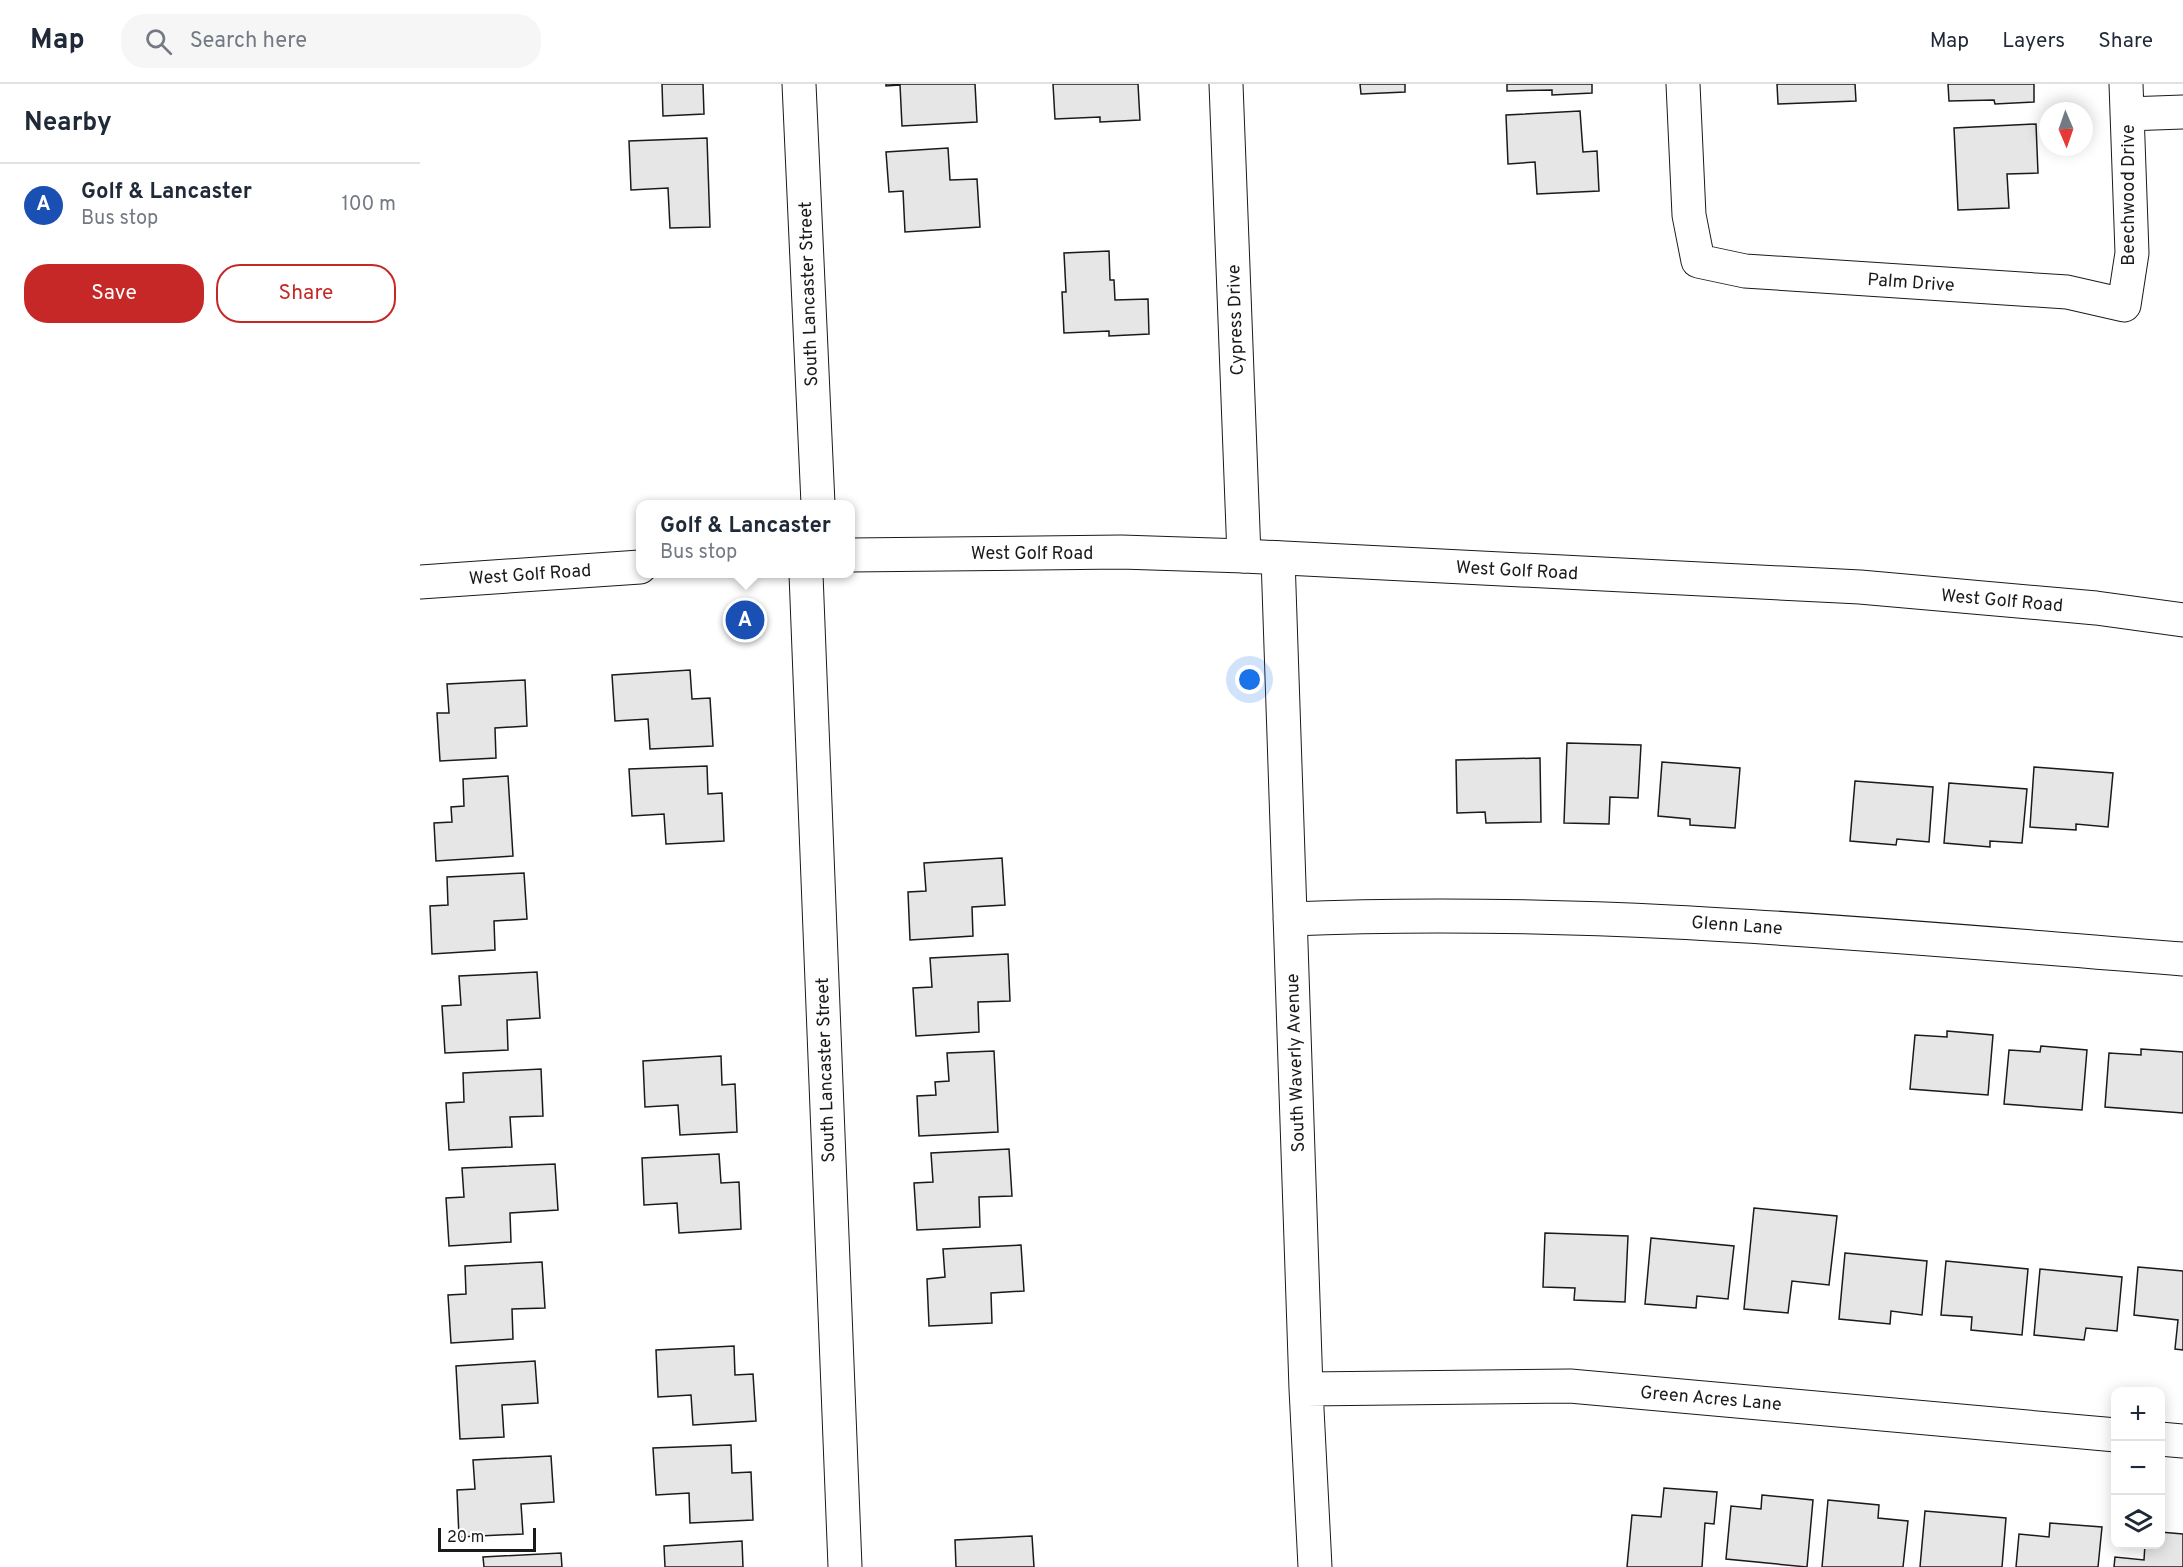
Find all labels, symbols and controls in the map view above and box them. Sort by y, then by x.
search box [121,14,541,68]
text: Map [30,23,85,59]
icon: search [142,25,175,58]
text: Search here [190,28,307,55]
text: Map [1930,28,1969,55]
text: Layers [2002,28,2065,55]
text: Share [2098,28,2153,55]
north arrow [2039,102,2093,156]
text: Nearby [24,107,112,140]
street label: Beechwood Drive [2118,124,2141,266]
text: Golf & Lancaster [81,179,252,206]
text: A [36,192,51,218]
text: 100 m [341,192,396,218]
street label: South Lancaster Street [795,201,824,387]
text: Bus stop [81,206,158,232]
button: Save [24,264,204,323]
button: Share [216,264,396,323]
street label: Cypress Drive [1223,264,1250,376]
street label: Palm Drive [1867,269,1955,298]
popup [636,500,855,578]
text: Golf & Lancaster [660,513,831,540]
text: Bus stop [660,540,737,566]
street label: West Golf Road [971,543,1093,566]
street label: West Golf Road [1455,557,1579,586]
street label: West Golf Road [468,560,592,591]
street label: West Golf Road [1940,585,2064,618]
pin: A [726,598,764,642]
your location [1235,665,1264,694]
street label: Glenn Lane [1690,912,1783,941]
street label: South Waverly Avenue [1282,973,1311,1153]
street label: South Lancaster Street [812,977,841,1163]
street label: Green Acres Lane [1639,1382,1783,1417]
map controls [2111,1387,2165,1549]
button: + [2111,1387,2165,1441]
button: − [2111,1441,2165,1495]
button: layers [2111,1495,2165,1549]
scale bar [438,1525,536,1552]
text: 20 m [447,1528,484,1548]

